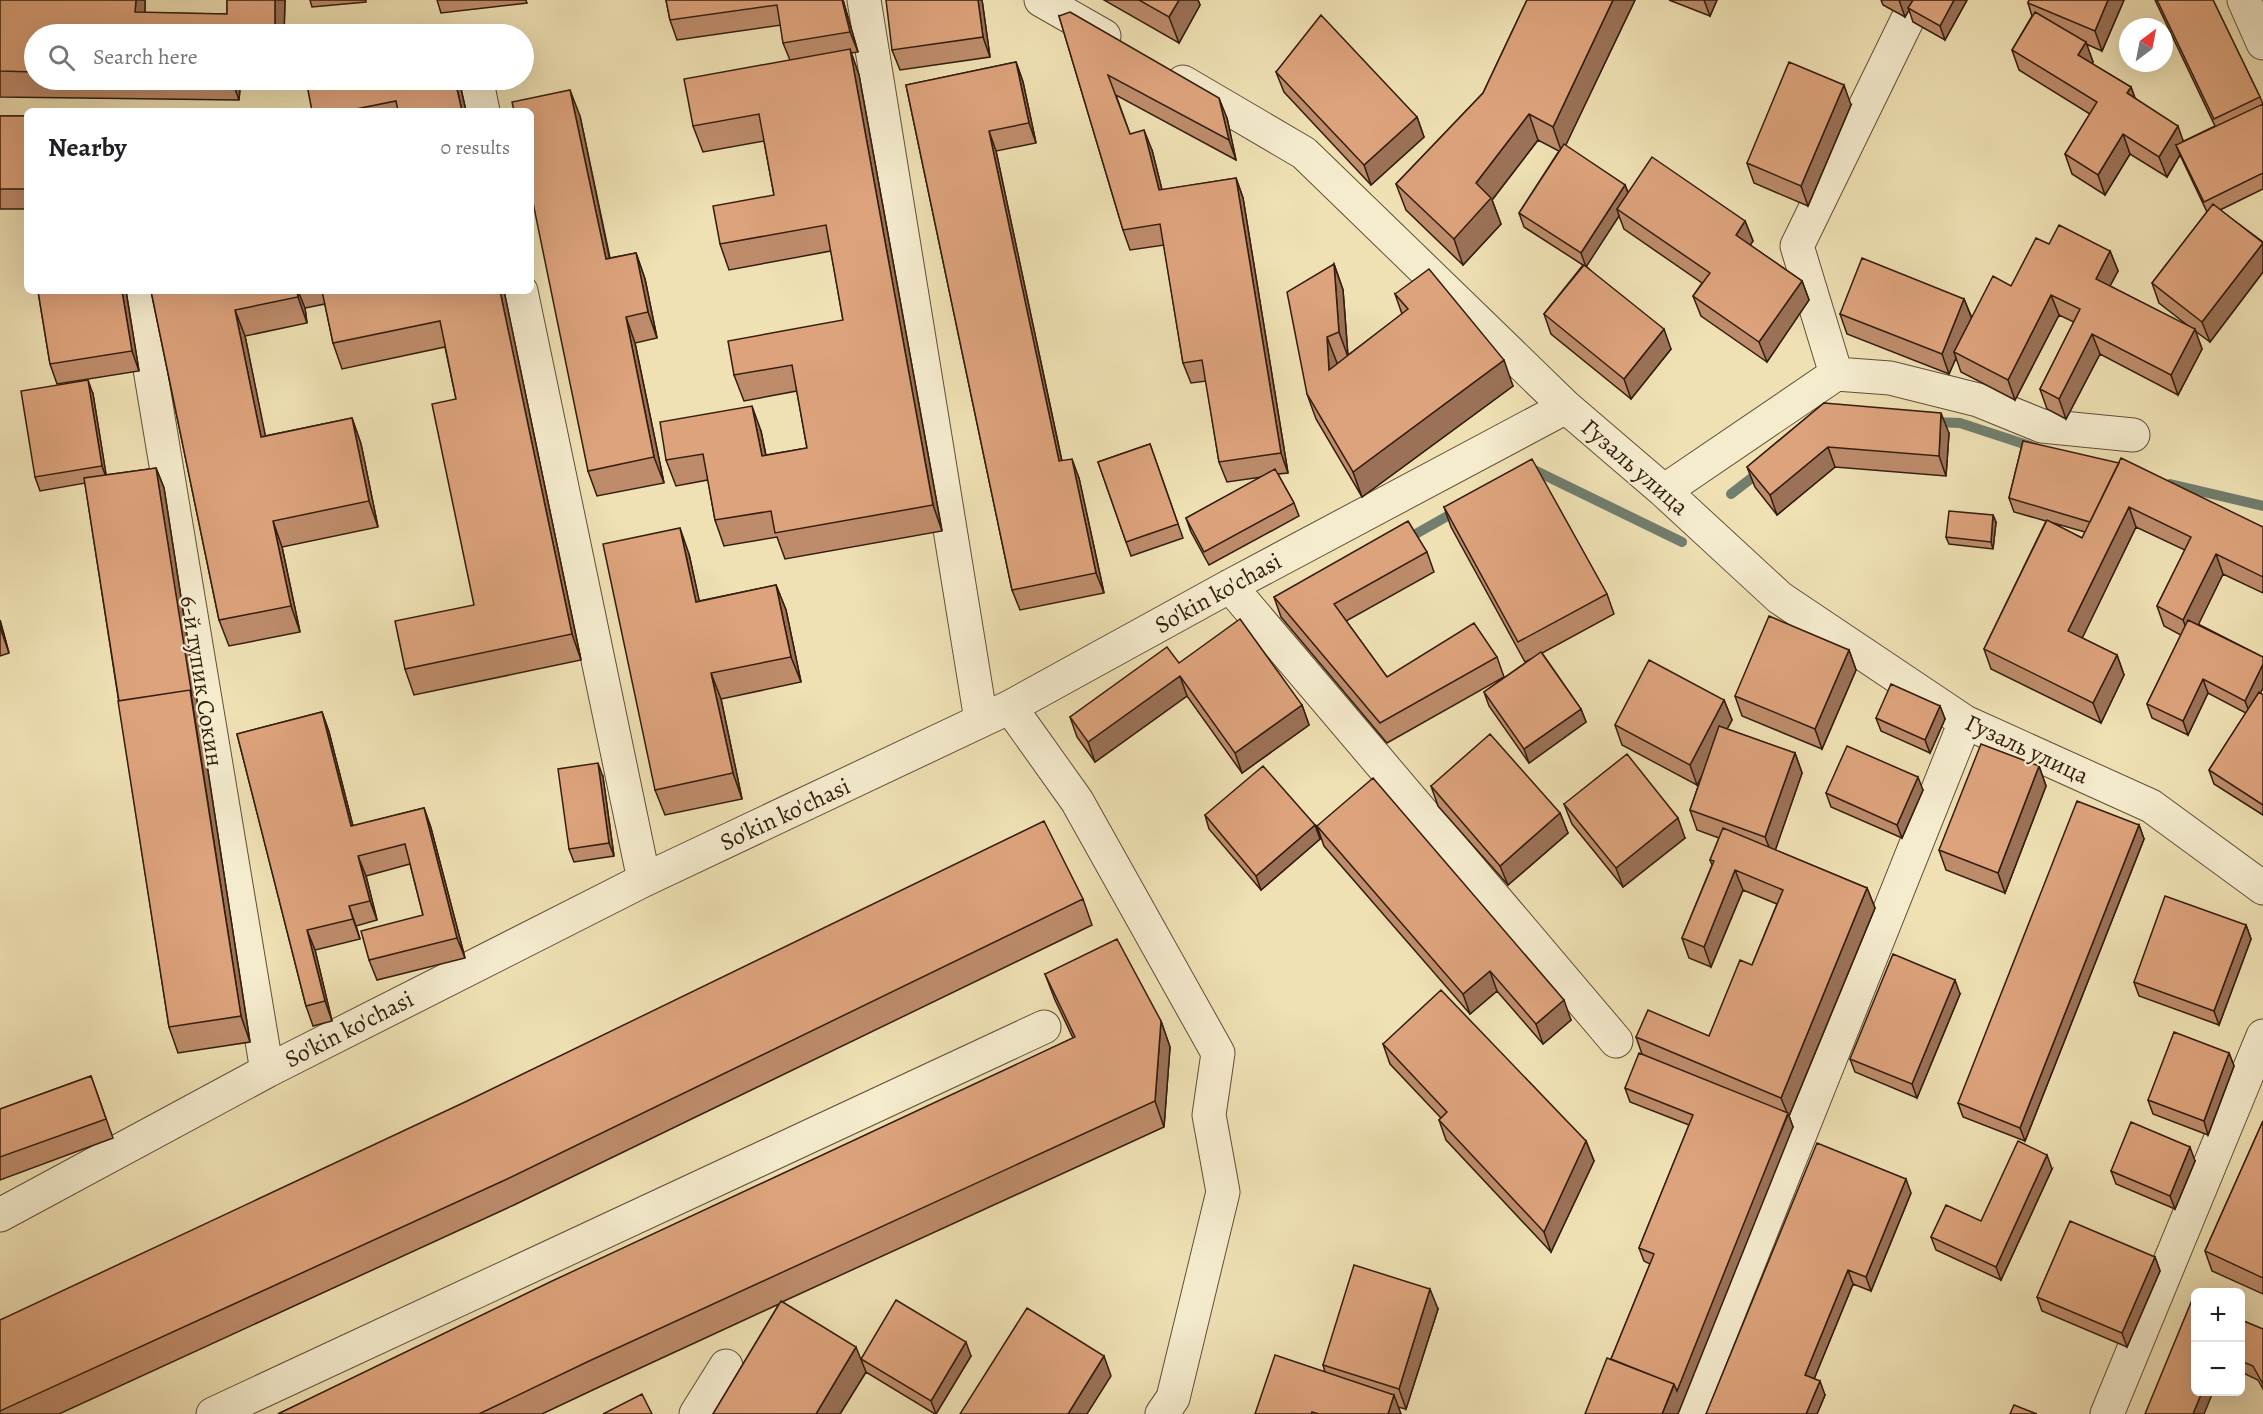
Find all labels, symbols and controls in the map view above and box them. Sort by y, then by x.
north arrow [2119,18,2173,72]
search box [24,24,534,90]
icon: search [45,41,78,74]
text: Search here [93,42,198,72]
text: Nearby [48,130,127,165]
text: 0 results [441,134,510,161]
street label: Гузаль улица [1574,411,1696,523]
street label: So'kin ko'chasi [1149,545,1287,641]
street label: 6-й тупик Сокин [173,593,231,769]
street label: Гузаль улица [1960,706,2094,792]
street label: So'kin ko'chasi [715,770,855,858]
street label: So'kin ko'chasi [279,983,419,1075]
map controls [2191,1288,2245,1396]
button: + [2191,1288,2245,1342]
button: − [2191,1342,2245,1396]

